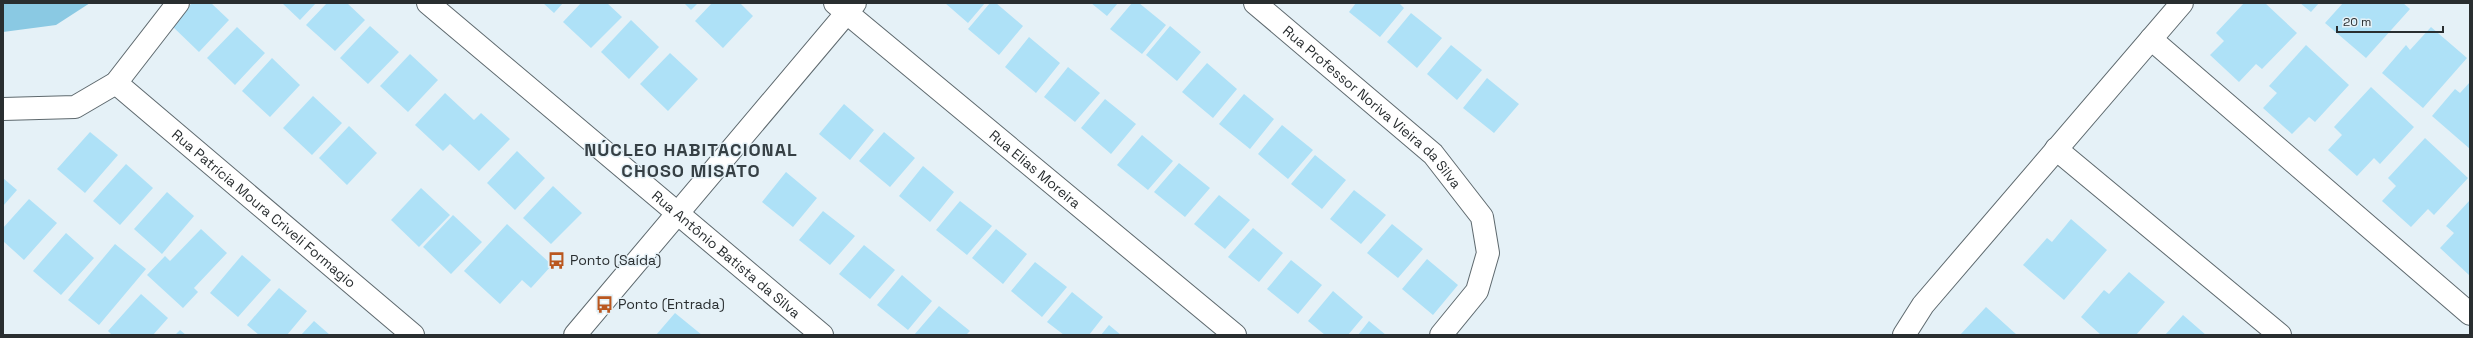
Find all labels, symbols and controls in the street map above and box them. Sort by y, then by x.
scale bar [2337,8,2443,34]
text: 20 m [2343,14,2371,30]
street label: Rua Professor Noriva Vieira da Silva [1279,22,1465,192]
street label: Rua Patrícia Moura Criveli Formagio [168,125,360,292]
street label: Rua Elias Moreira [986,126,1084,212]
district label: NÚCLEO HABITACIONAL CHOSO MISATO [584,138,798,182]
street label: Rua Antônio Batista da Silva [648,187,804,322]
bus stop icon: Ponto (Saída) [547,250,567,270]
place label: Ponto (Saída) [570,251,661,269]
bus stop icon: Ponto (Entrada) [595,294,615,314]
place label: Ponto (Entrada) [618,295,725,313]

